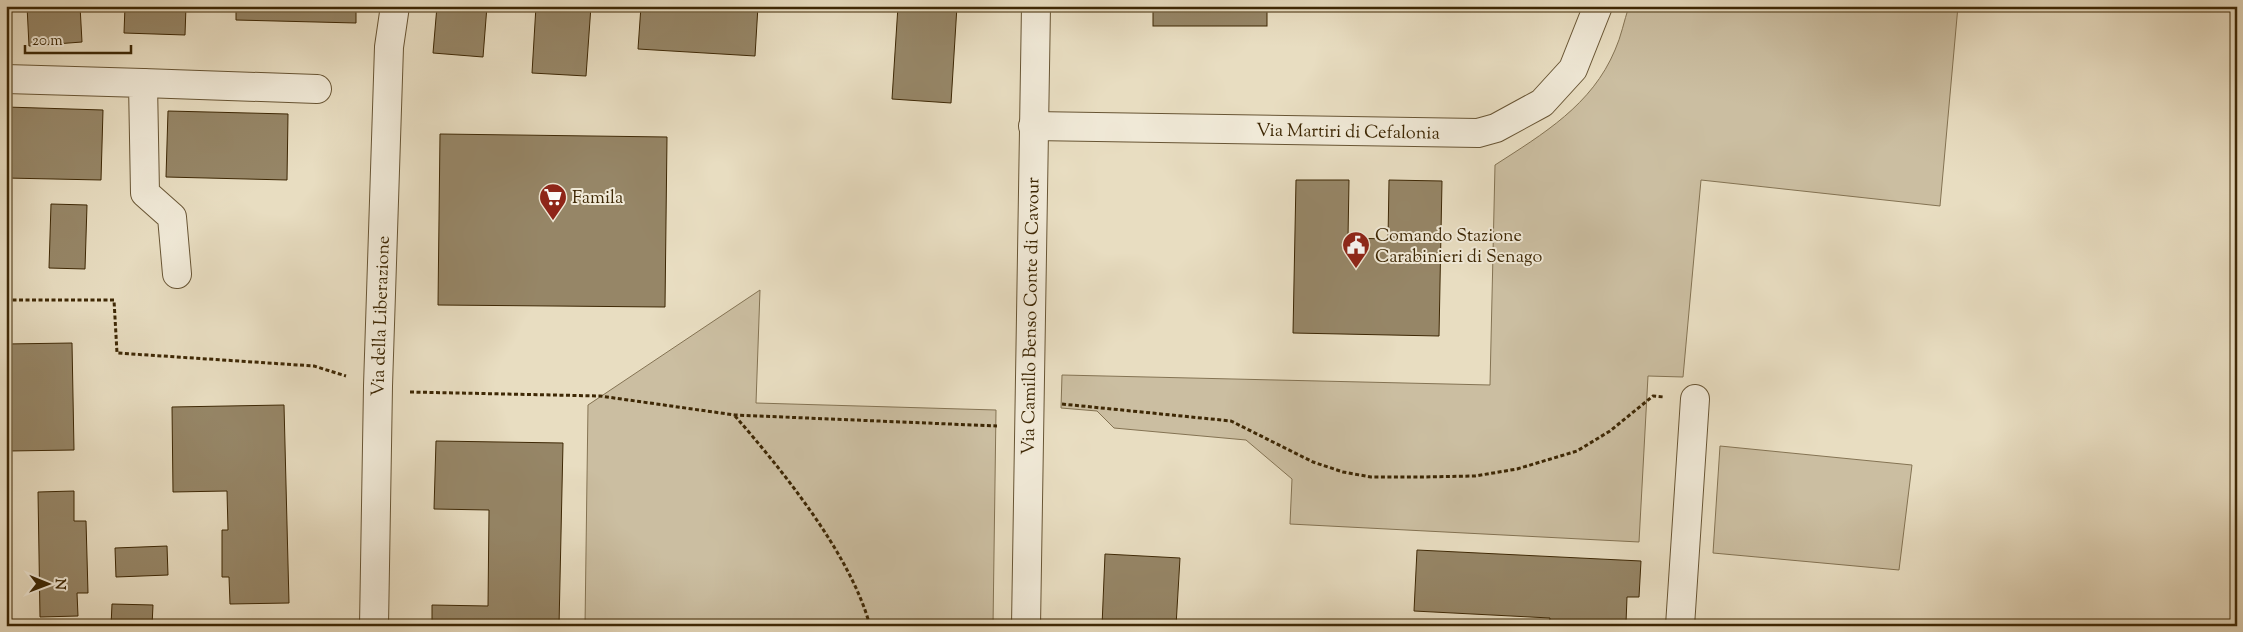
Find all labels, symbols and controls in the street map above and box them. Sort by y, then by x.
scale bar [25,22,131,54]
text: 20 m [32,31,63,52]
street label: Via Martiri di Cefalonia [1256,118,1440,148]
street label: Via Camillo Benso Conte di Cavour [1017,177,1047,455]
supermarket icon: Famila [538,182,568,221]
place label: Famila [572,186,623,212]
place label: Comando Stazione Carabinieri di Senago [1375,224,1542,271]
public building icon: Comando Stazione Carabinieri di Senago [1341,230,1371,269]
street label: Via della Liberazione [366,235,398,397]
north arrow [22,560,72,610]
text: N [49,578,69,590]

